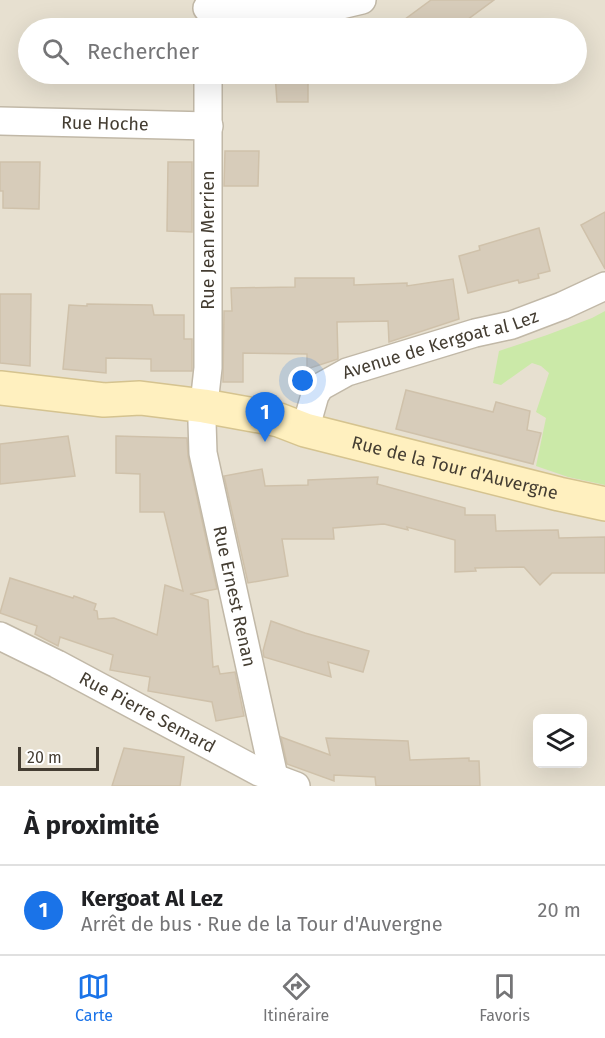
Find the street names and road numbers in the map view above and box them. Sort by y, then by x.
street label: Rue Hoche [61,111,149,136]
street label: Rue Jean Merrien [197,170,219,310]
street label: Avenue de Kergoat al Lez [340,305,541,384]
street label: Rue de la Tour d'Auvergne [349,431,560,504]
street label: Rue Ernest Renan [208,524,261,669]
street label: Rue Pierre Semard [75,667,219,758]

